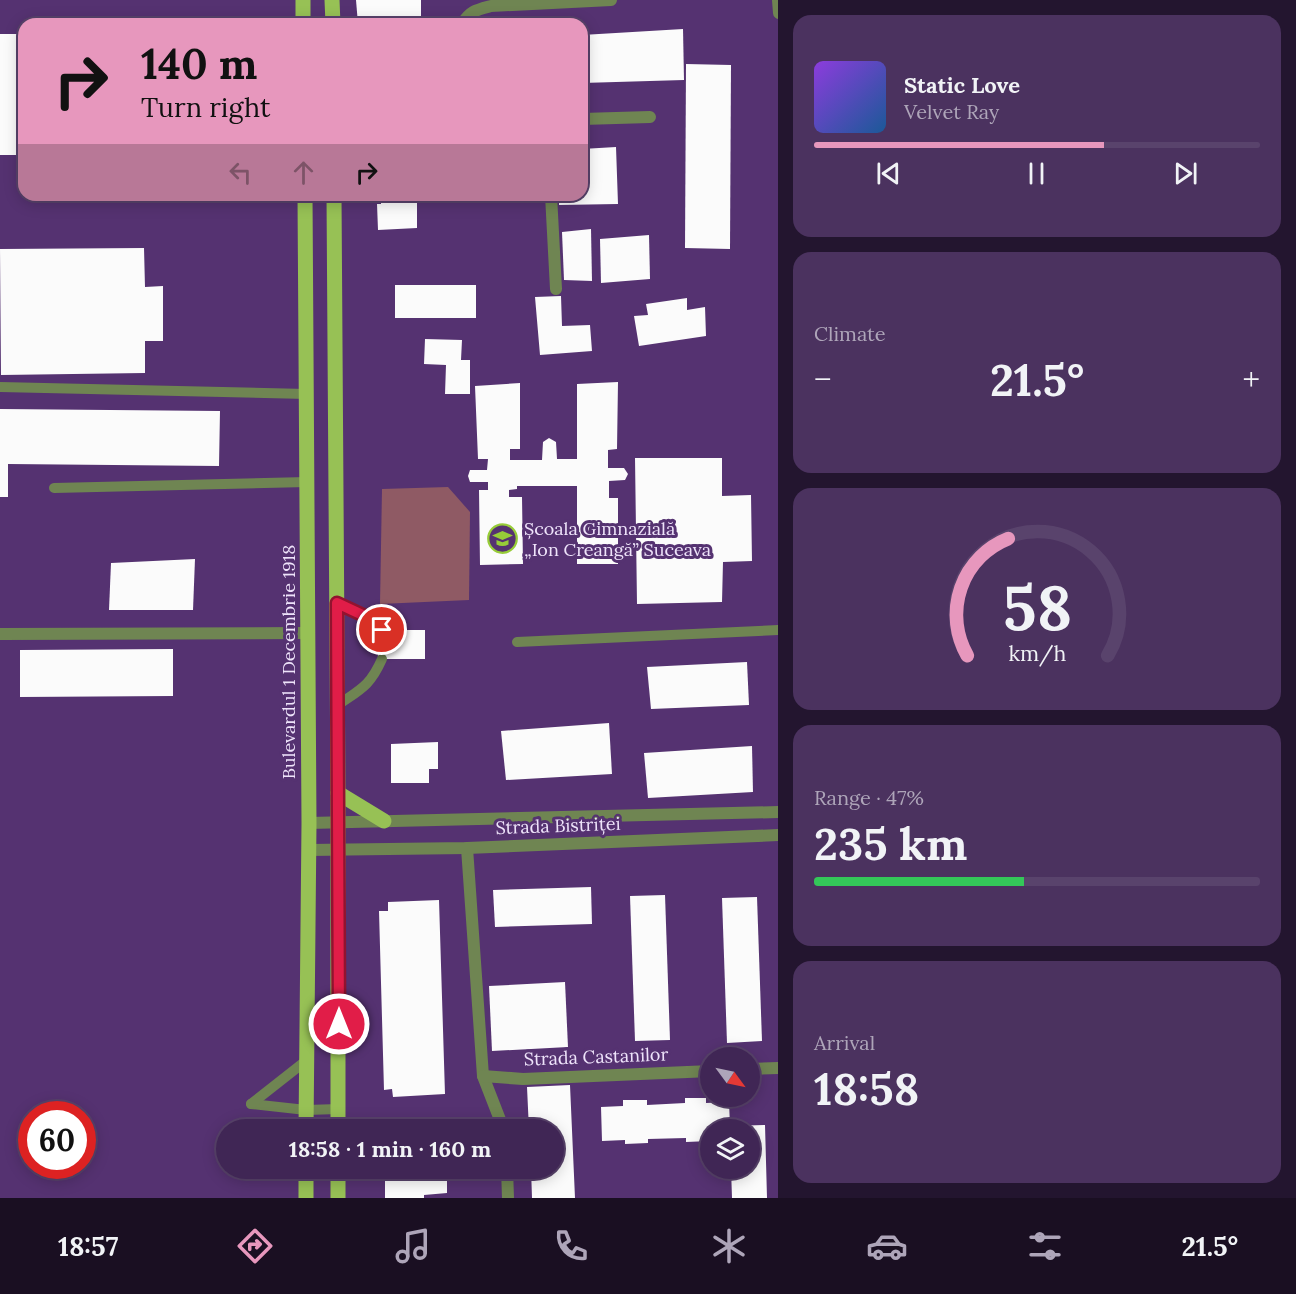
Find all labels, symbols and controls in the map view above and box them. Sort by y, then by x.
text: 140 m [141,37,257,91]
icon: right [42,42,120,120]
text: Static Love [904,71,1020,99]
text: Turn right [141,90,270,124]
text: Velvet Ray [904,99,999,124]
icon: left [224,156,257,189]
icon: ahead [287,156,320,189]
icon: right [350,156,383,189]
icon: previous [872,157,905,190]
icon: pause [1020,157,1053,190]
icon: next [1169,157,1202,190]
text: Climate [814,321,886,346]
text: 21.5° [990,351,1084,408]
text: − [814,358,832,400]
text: + [1242,358,1260,400]
place label: Școala Gimnazială „Ion Creangă” Suceava [524,517,711,561]
school or university icon: Școala Gimnazială „Ion Creangă” Suceava [487,523,519,555]
street label: Bulevardul 1 Decembrie 1918 [277,545,300,779]
text: 58 [1002,567,1072,647]
pin [356,604,407,655]
icon: arrive [365,613,398,646]
text: km/h [1008,639,1066,667]
text: Range · 47% [814,785,924,810]
street label: Strada Bistriței [495,812,621,839]
text: 235 km [814,815,967,872]
position arrow [307,992,371,1056]
text: Arrival [814,1030,875,1055]
street label: Strada Castanilor [523,1042,669,1071]
north arrow [700,1047,760,1107]
map controls [700,1047,760,1179]
text: 18:58 [814,1060,919,1117]
speed limit sign: 60 [18,1101,96,1179]
button: layers [700,1119,760,1179]
text: 18:58 · 1 min · 160 m [289,1135,491,1163]
icon: directions [234,1225,276,1267]
icon: music [392,1225,434,1267]
icon: phone [550,1225,592,1267]
icon: climate [708,1225,750,1267]
icon: car [866,1225,908,1267]
icon: filters [1024,1225,1066,1267]
text: 18:57 [58,1229,118,1263]
text: 21.5° [1181,1229,1238,1263]

